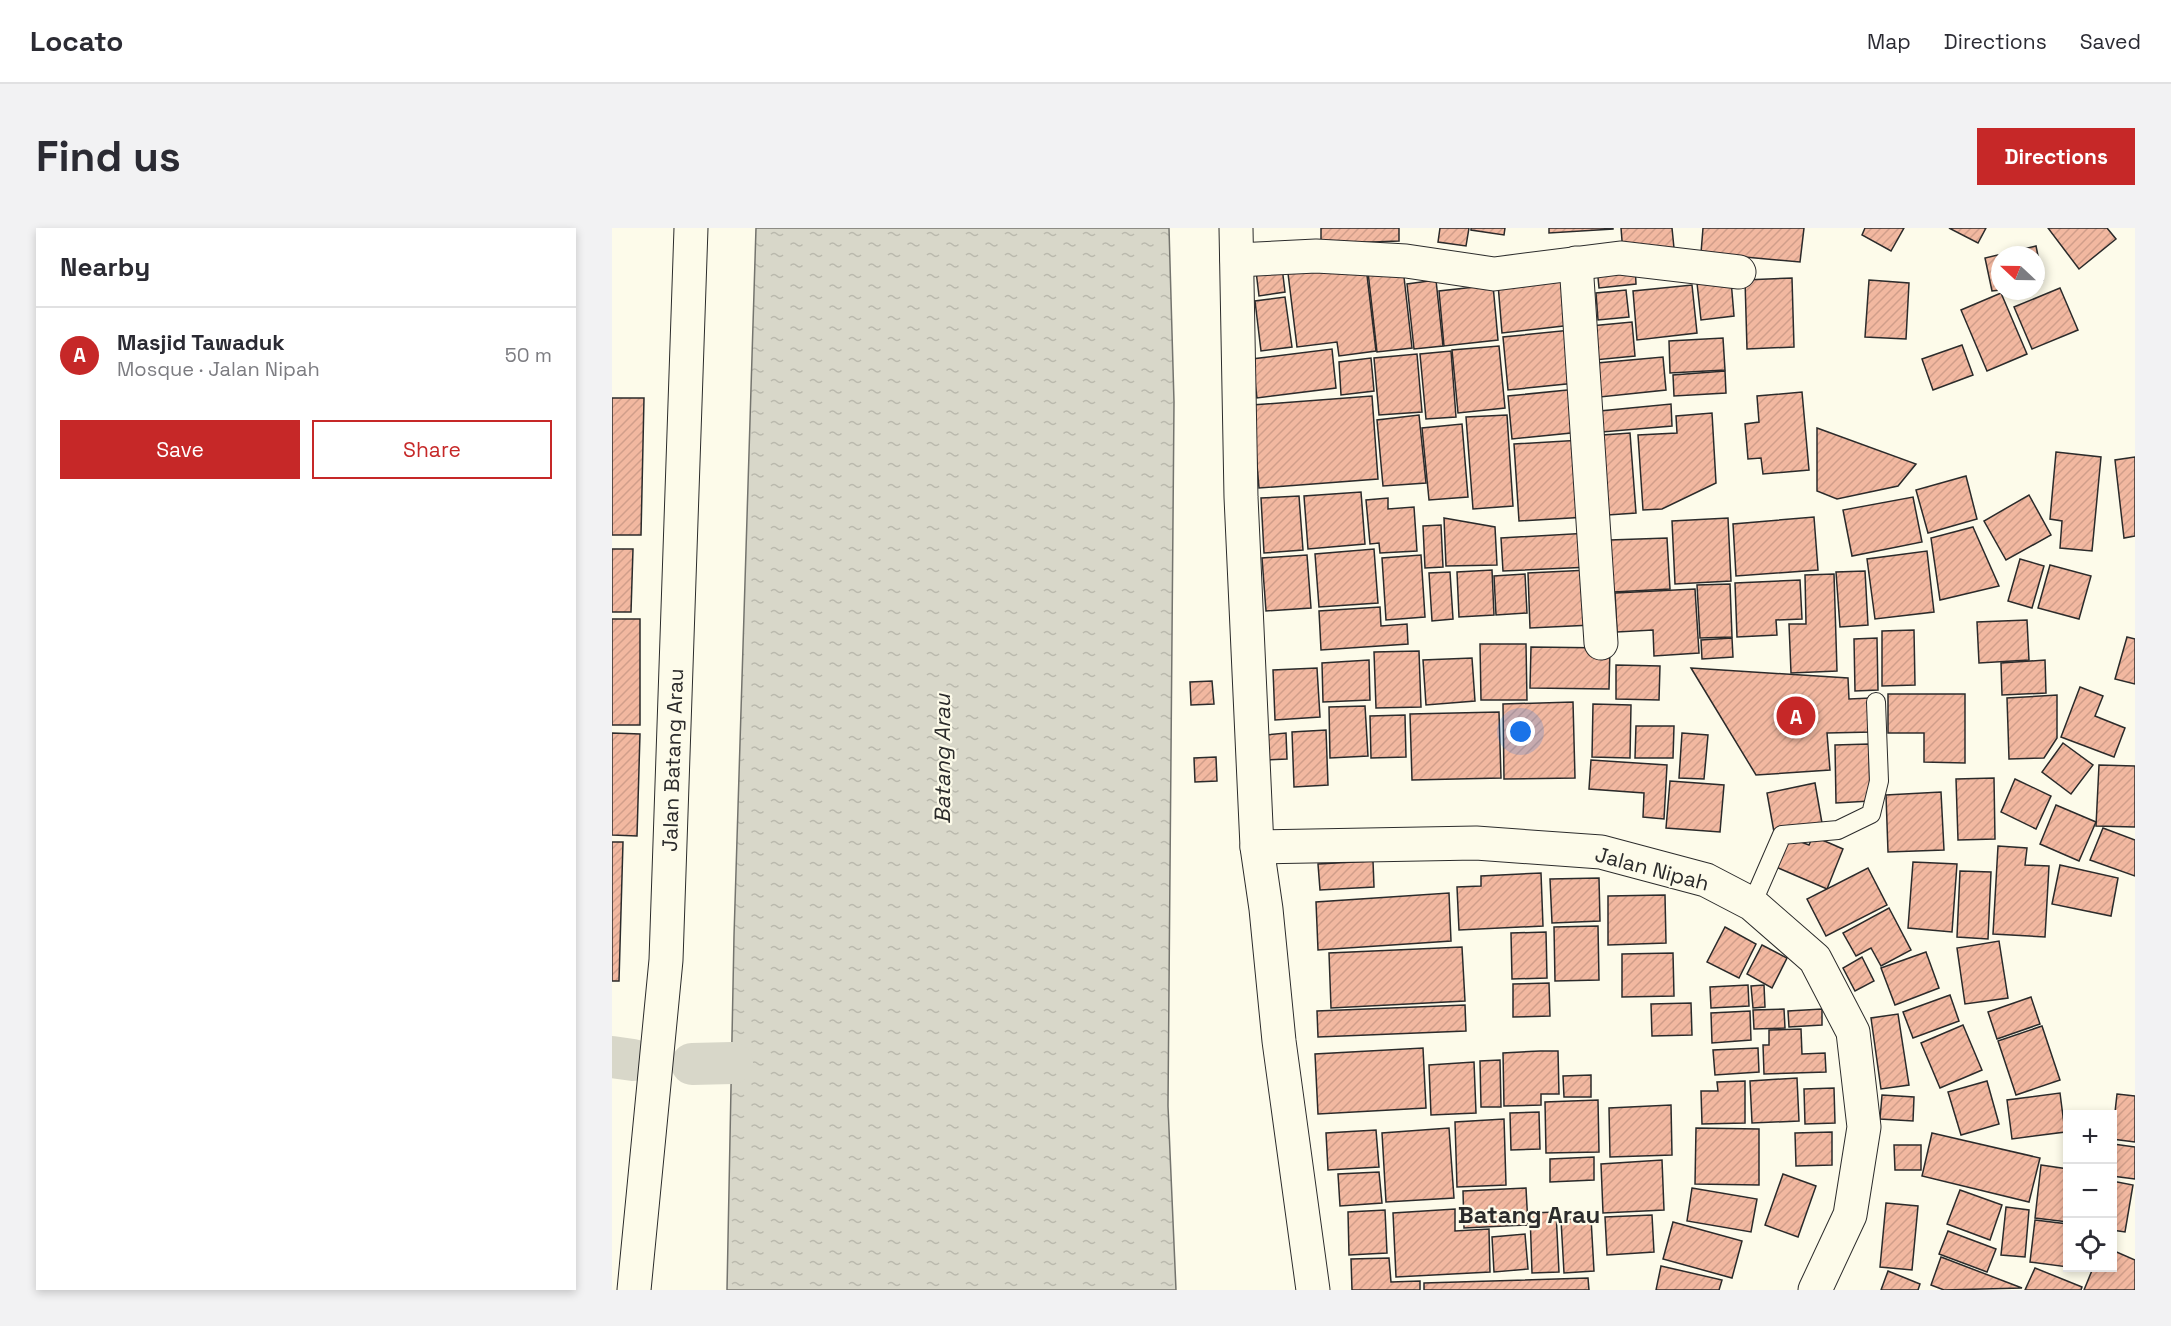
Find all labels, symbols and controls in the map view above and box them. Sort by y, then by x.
text: Locato [30,23,123,59]
text: Map [1867,28,1911,55]
text: Directions [1944,28,2047,55]
text: Saved [2080,28,2141,55]
button: Directions [1977,128,2135,185]
text: Find us [36,130,181,183]
north arrow [1991,246,2045,300]
text: Nearby [60,250,150,284]
text: Masjid Tawaduk [117,328,285,356]
text: A [73,342,86,368]
text: 50 m [505,342,552,368]
text: Mosque · Jalan Nipah [117,356,320,382]
button: Save [60,420,300,479]
button: Share [312,420,552,479]
street label: Jalan Batang Arau [656,668,689,852]
water label: Batang Arau [928,693,956,824]
pin: A [1776,694,1816,738]
your location [1506,717,1535,746]
street label: Jalan Nipah [1592,840,1712,897]
map controls [2063,1110,2117,1272]
button: + [2063,1110,2117,1164]
button: − [2063,1164,2117,1218]
district label: Batang Arau [1458,1199,1600,1230]
button: locate [2063,1218,2117,1272]

